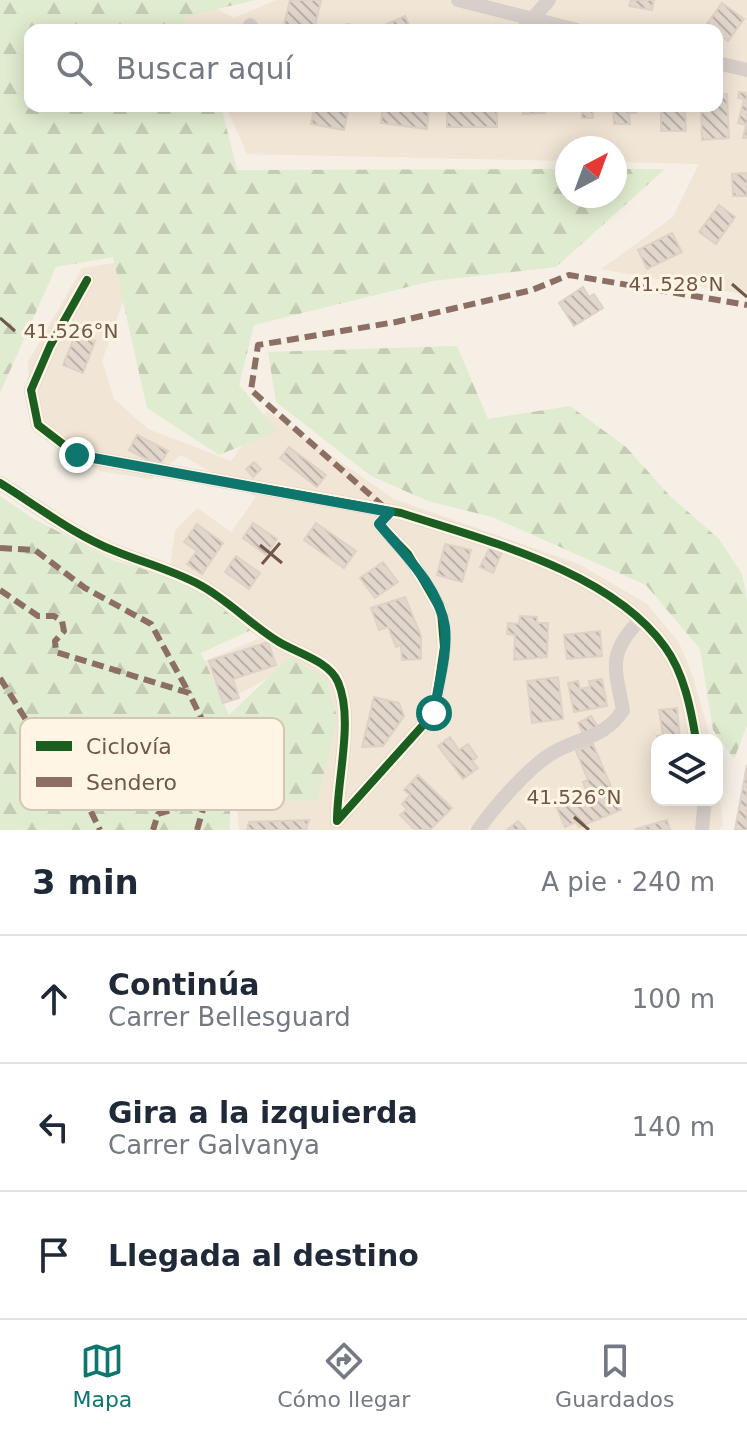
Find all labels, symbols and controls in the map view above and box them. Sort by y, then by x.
search box [24,24,723,112]
icon: search [52,46,96,90]
text: Buscar aquí [116,51,293,86]
north arrow [555,136,627,208]
text: 41.528°N [629,272,723,296]
text: 41.526°N [24,319,118,343]
route end [59,437,95,473]
route start [416,695,452,731]
legend [20,718,284,810]
text: Ciclovía [86,734,172,759]
map controls [651,734,723,806]
button: layers [651,734,723,806]
text: Sendero [86,770,177,795]
text: 41.526°N [527,785,621,809]
text: 3 min [32,862,139,902]
text: A pie · 240 m [541,867,715,897]
text: Continúa [108,967,260,1002]
icon: ahead [32,977,76,1021]
text: 100 m [632,984,715,1014]
text: Carrer Bellesguard [108,1002,351,1032]
text: Gira a la izquierda [108,1095,418,1130]
icon: left [32,1105,76,1149]
text: 140 m [632,1112,715,1142]
text: Carrer Galvanya [108,1130,320,1160]
icon: arrive [32,1233,76,1277]
text: Llegada al destino [108,1238,419,1273]
tab: Mapa [72,1339,132,1412]
tab: Cómo llegar [277,1339,410,1412]
tab: Guardados [555,1339,675,1412]

